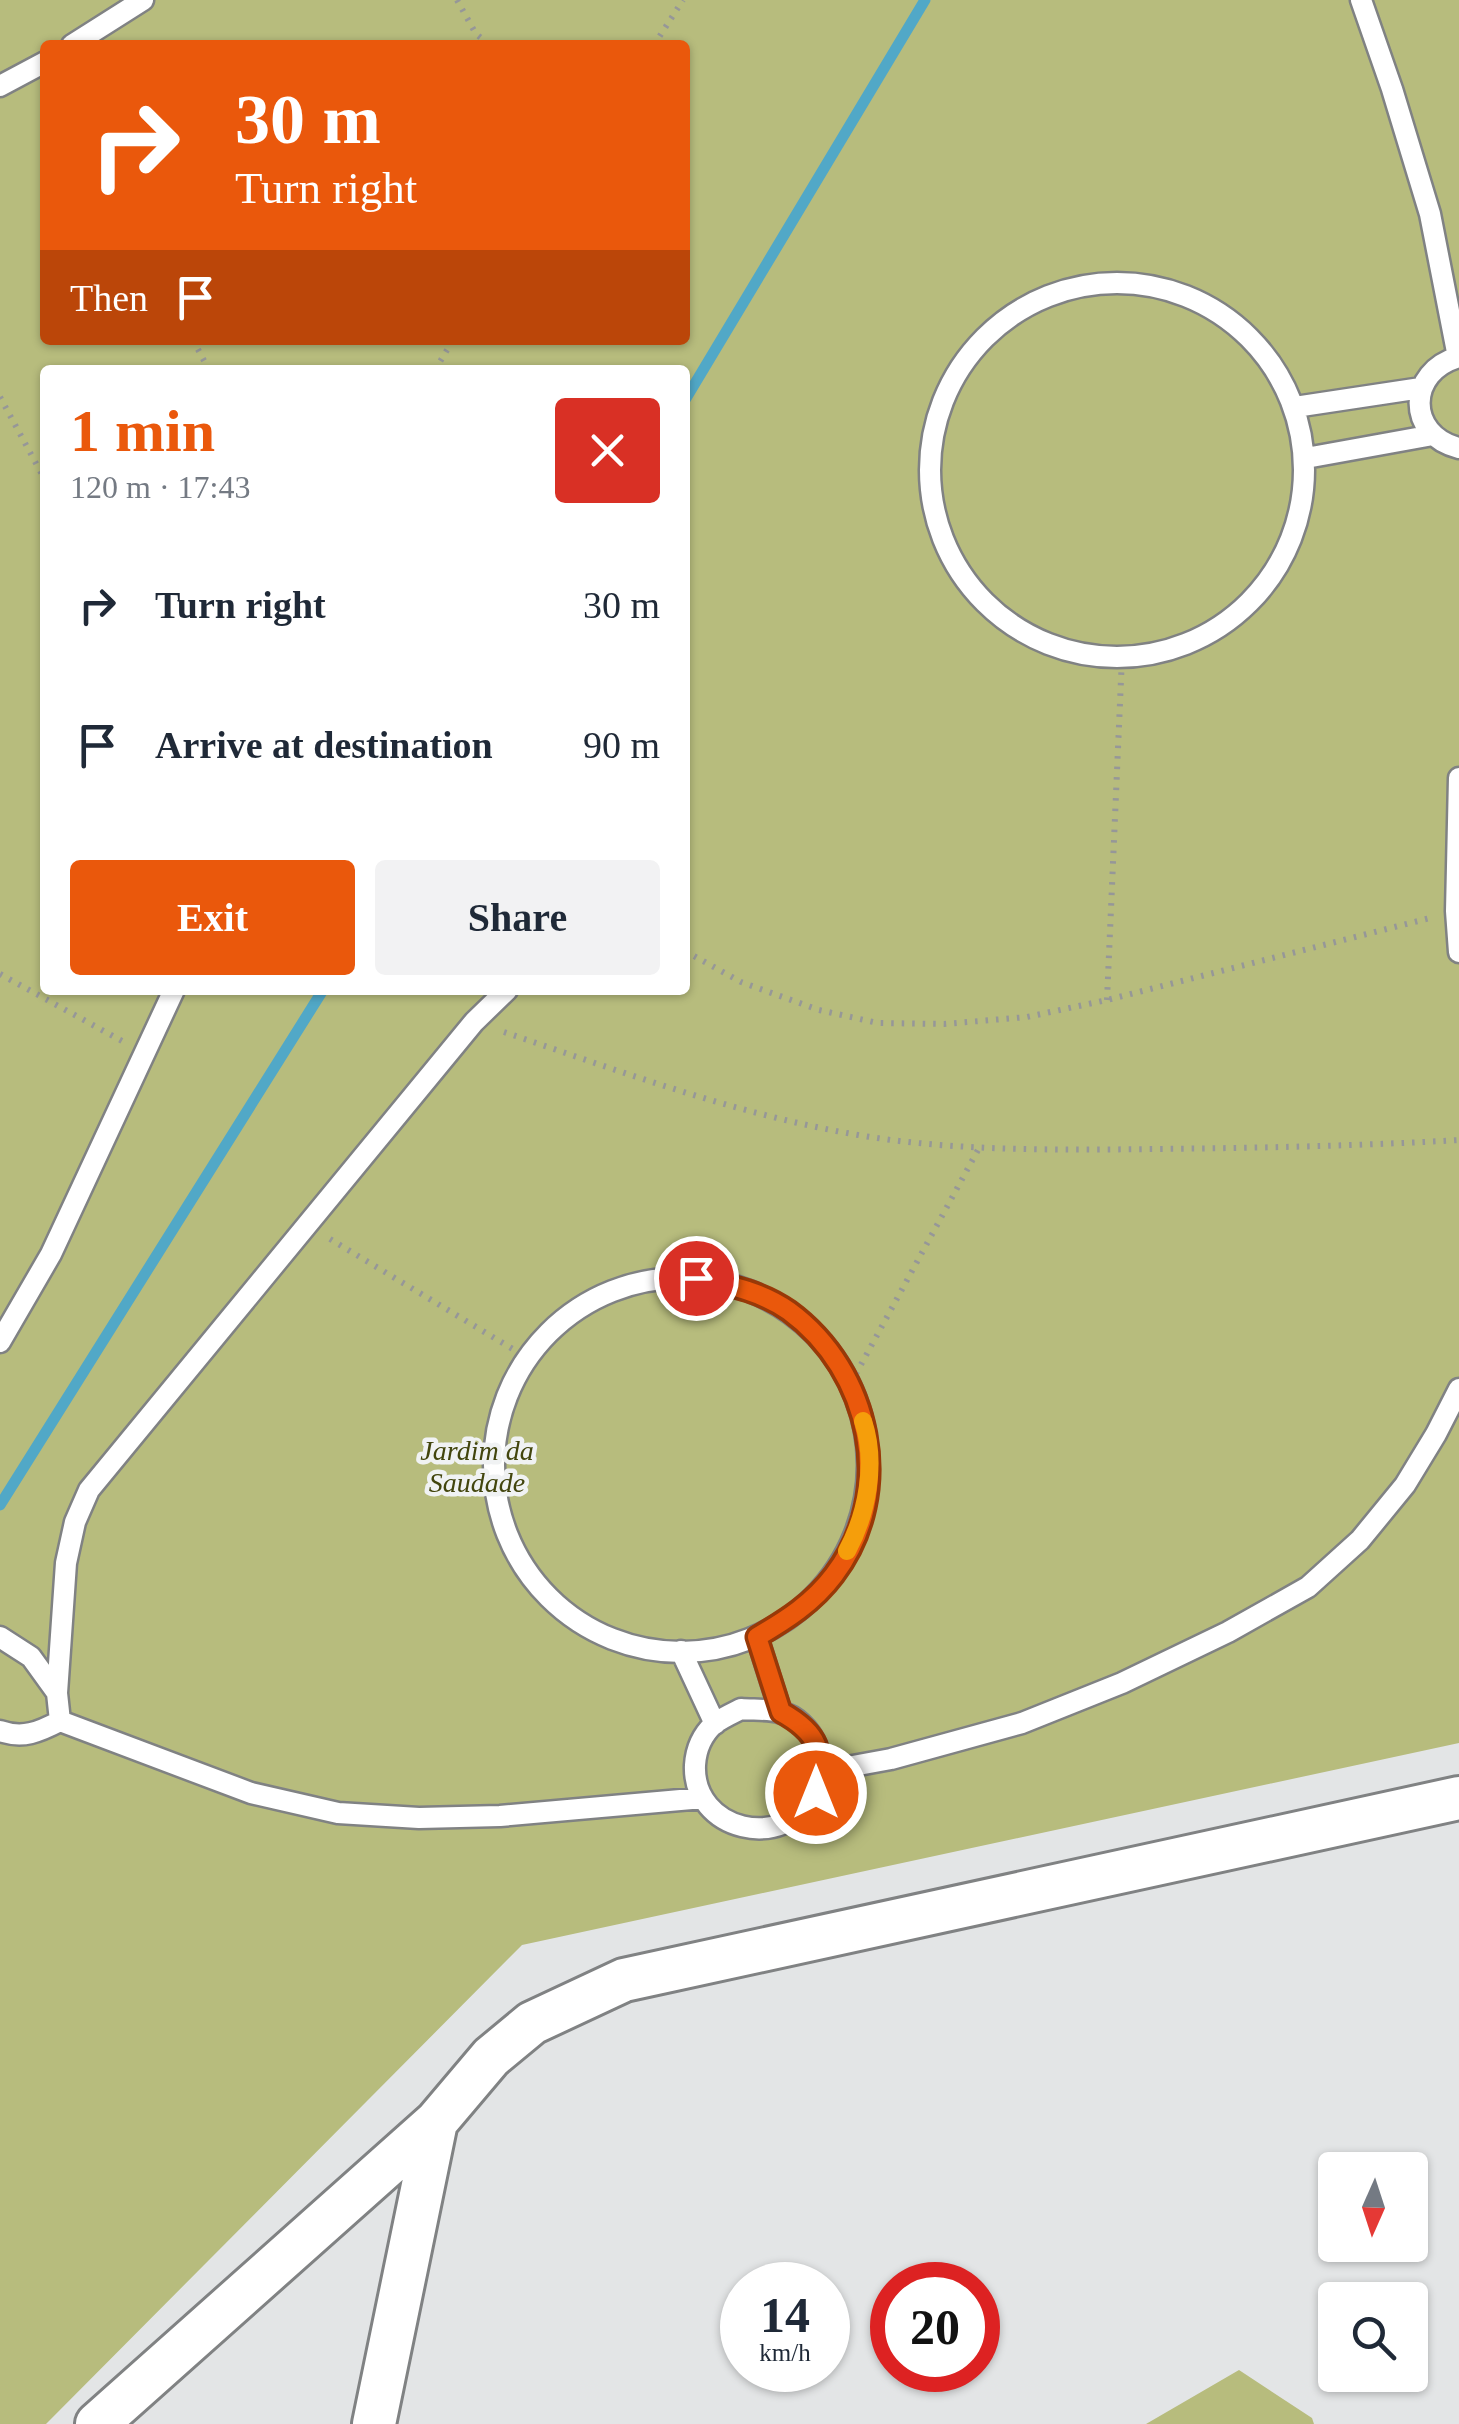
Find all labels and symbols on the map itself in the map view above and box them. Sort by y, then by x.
pin [654,1236,739,1321]
park label: Jardim da Saudade [420,1435,534,1498]
position arrow [764,1741,868,1845]
north arrow [1318,2152,1428,2262]
speed limit sign: 20 [870,2262,1000,2392]

